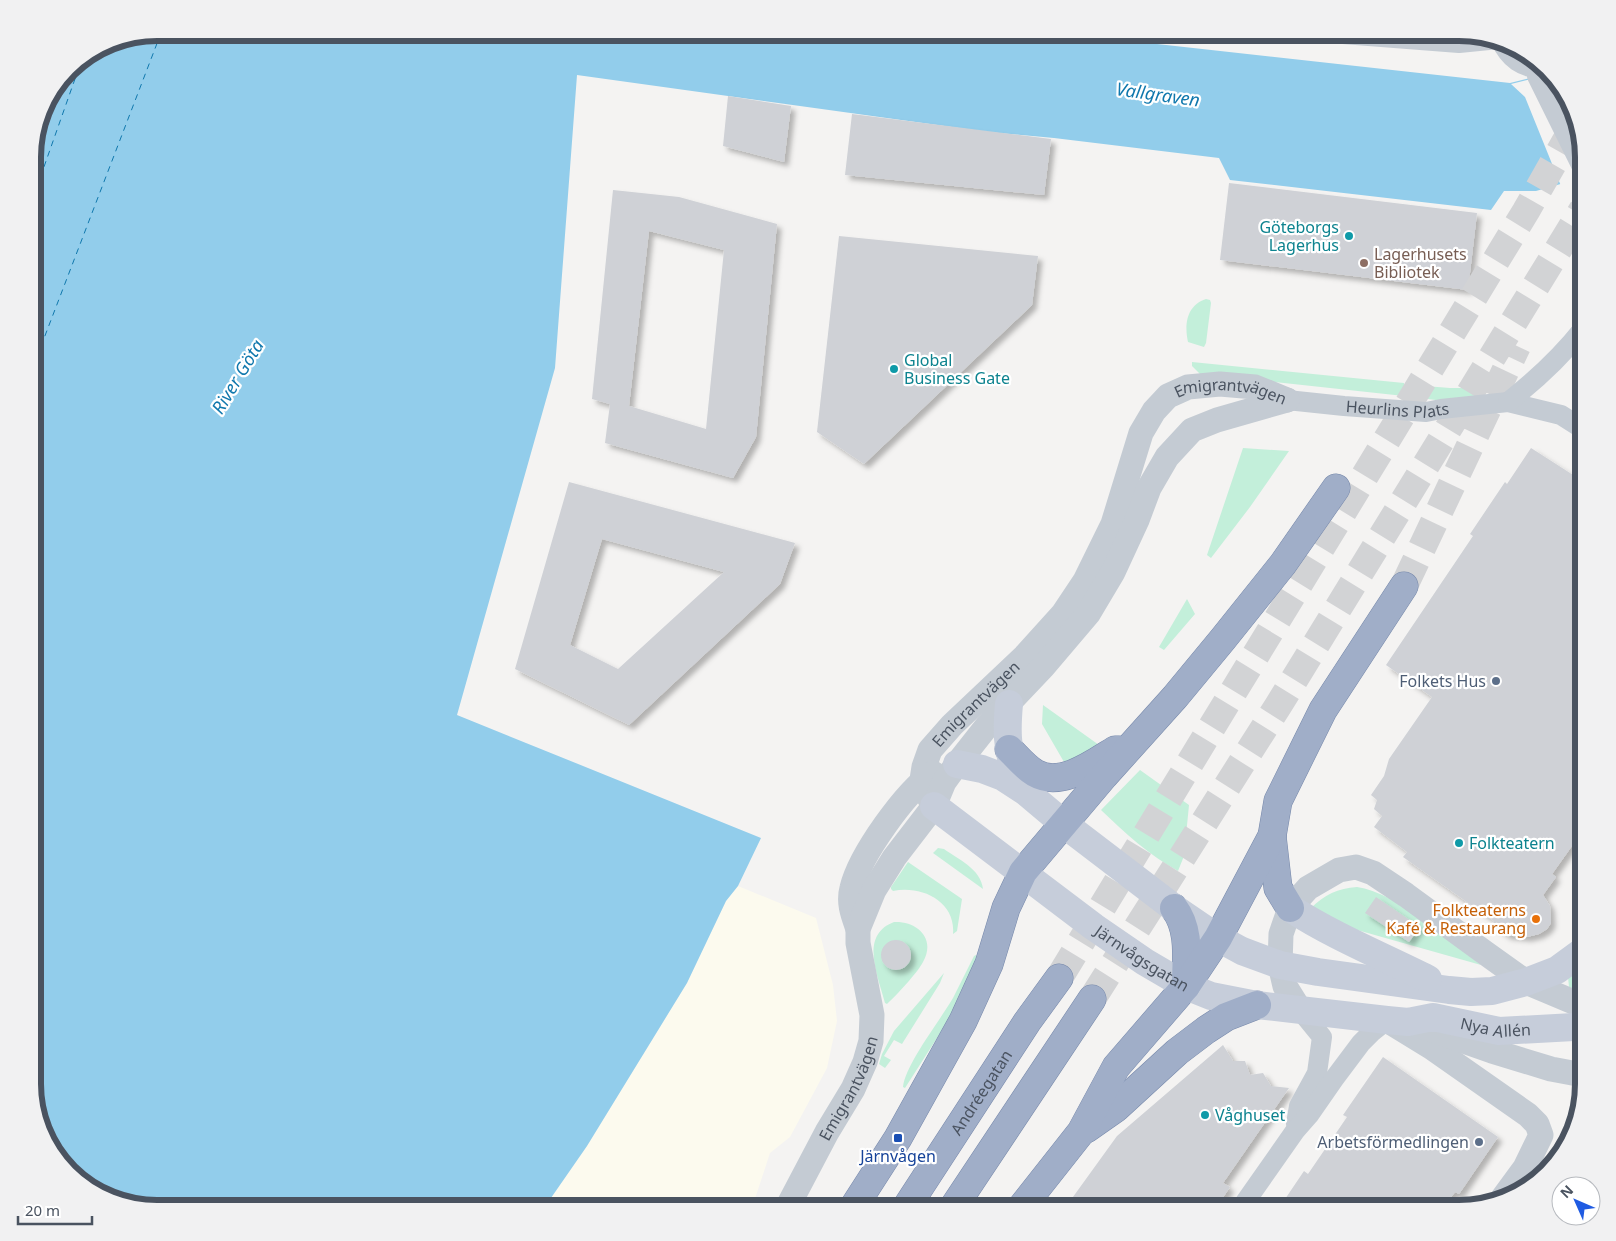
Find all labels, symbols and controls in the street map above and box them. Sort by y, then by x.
water label: Vallgraven [1115,76,1202,112]
place label: Göteborgs Lagerhus [1259,216,1339,256]
marker: Göteborgs Lagerhus [1343,230,1355,242]
place label: Lagerhusets Bibliotek [1374,243,1467,283]
marker: Lagerhusets Bibliotek [1358,257,1370,269]
water label: River Göta [206,335,269,418]
place label: Global Business Gate [904,349,1010,389]
marker: Global Business Gate [888,363,900,375]
street label: Emigrantvägen [1171,373,1290,410]
street label: Heurlins Plats [1345,395,1450,423]
street label: Emigrantvägen [927,656,1024,752]
place label: Folkets Hus [1399,670,1486,692]
marker: Folkets Hus [1490,675,1502,687]
place label: Folkteatern [1469,832,1555,854]
marker: Folkteatern [1453,837,1465,849]
place label: Folkteaterns Kafé & Restaurang [1386,899,1526,939]
marker: Folkteaterns Kafé & Restaurang [1530,913,1542,925]
street label: Järnvågsgatan [1089,919,1193,997]
street label: Nya Allén [1458,1012,1531,1043]
street label: Emigrantvägen [813,1033,883,1144]
street label: Andréegatan [945,1045,1017,1139]
place label: Våghuset [1215,1104,1286,1126]
marker: Våghuset [1199,1109,1211,1121]
place label: Arbetsförmedlingen [1317,1131,1469,1153]
marker: Järnvågen [892,1132,904,1144]
marker: Arbetsförmedlingen [1473,1136,1485,1148]
place label: Järnvågen [858,1145,936,1167]
north arrow [1551,1176,1601,1226]
text: N [1556,1181,1577,1202]
scale bar [18,1194,91,1226]
text: 20 m [25,1200,60,1220]

